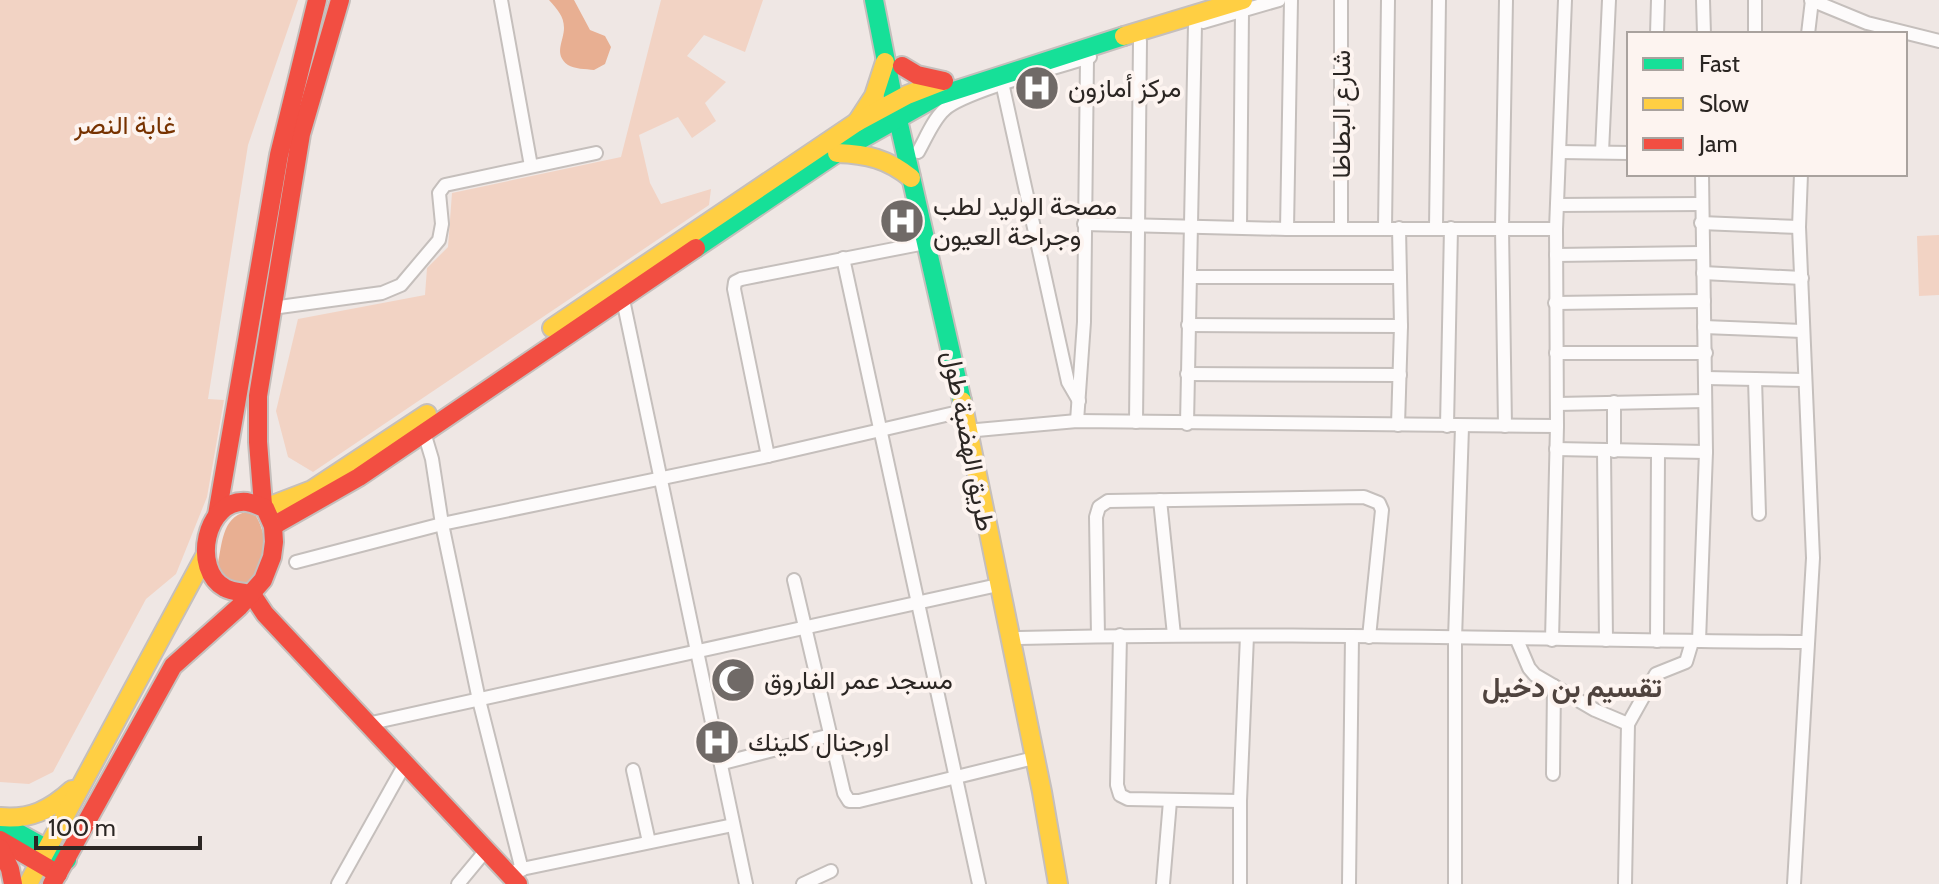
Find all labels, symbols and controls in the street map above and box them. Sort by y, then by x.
legend [1627,32,1907,176]
text: Fast [1699,49,1740,78]
street label: شارع البطاطا [1325,50,1359,178]
hospital icon: مركز أمازون [1013,64,1061,112]
place label: مركز أمازون [1068,72,1181,104]
text: Slow [1699,89,1749,118]
park label: غابة النصر [73,109,176,141]
text: Jam [1698,129,1737,158]
place label: مصحة الوليد لطب وجراحة العيون [933,190,1117,252]
hospital icon: مصحة الوليد لطب وجراحة العيون [878,197,926,245]
street label: طريق الهضبة طول [936,348,1002,534]
mosque icon: مسجد عمر الفاروق [709,656,757,704]
place label: مسجد عمر الفاروق [764,664,953,696]
district label: تقسيم بن دخيل [1482,670,1662,706]
hospital icon: اورجنال كلينك [693,718,741,766]
place label: اورجنال كلينك [748,726,890,758]
scale bar [36,800,200,850]
text: 100 m [48,813,116,842]

